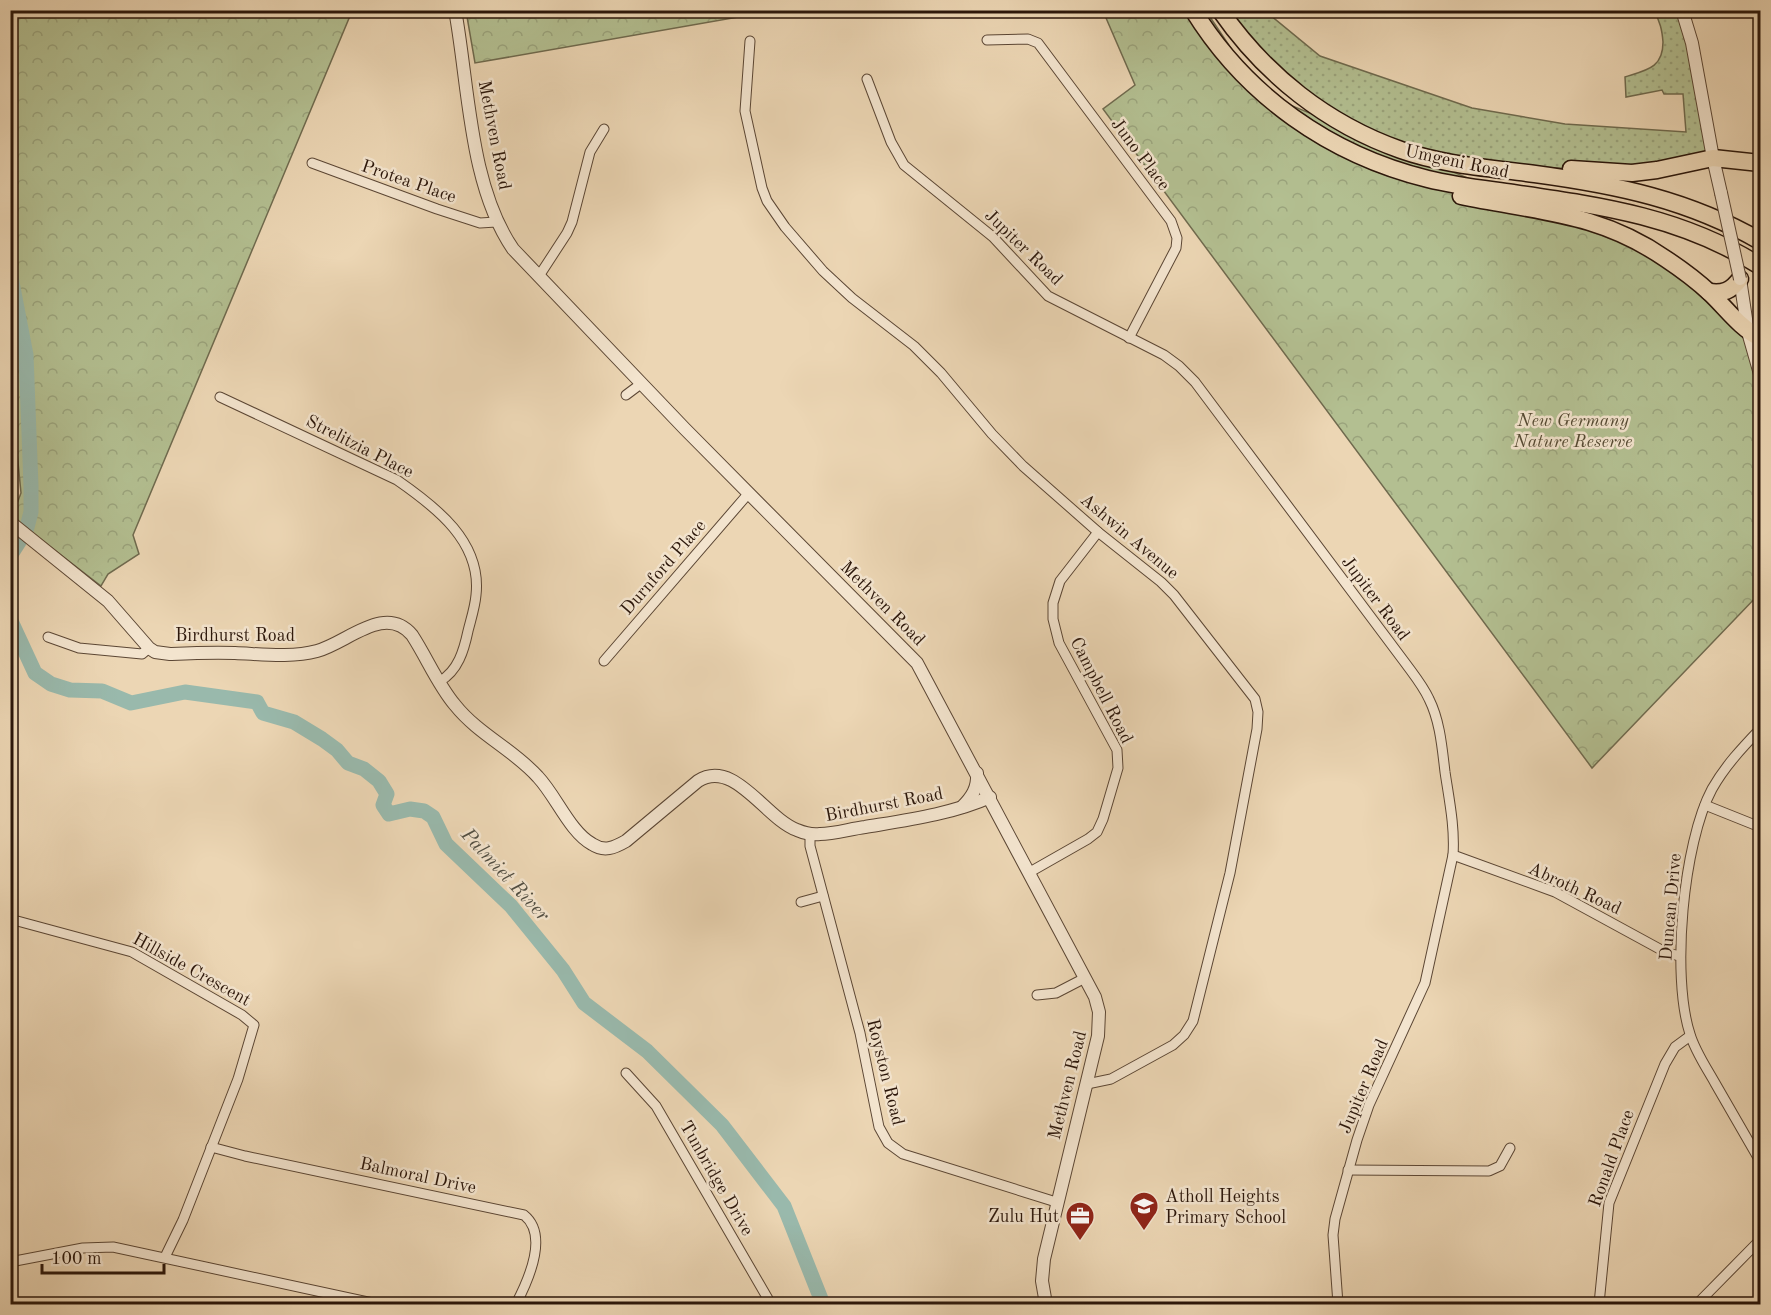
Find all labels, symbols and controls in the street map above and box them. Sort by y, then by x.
street label: Methven Road [475,79,513,192]
street label: Juno Place [1107,115,1173,194]
street label: Umgeni Road [1403,142,1511,182]
street label: Protea Place [359,157,458,207]
street label: Jupiter Road [981,206,1066,289]
street label: Strelitzia Place [303,412,416,482]
park label: New Germany Nature Reserve [1513,412,1632,451]
street label: Ashwin Avenue [1077,491,1182,583]
street label: Durnford Place [618,517,710,619]
street label: Jupiter Road [1338,553,1413,644]
street label: Methven Road [837,558,928,649]
street label: Birdhurst Road [175,627,295,645]
street label: Campbell Road [1067,634,1136,747]
street label: Birdhurst Road [824,785,945,825]
water label: Palmiet River [456,824,553,926]
street label: Duncan Drive [1657,852,1685,962]
street label: Abroth Road [1525,860,1624,918]
street label: Hillside Crescent [129,930,254,1010]
street label: Royston Road [863,1017,907,1127]
street label: Methven Road [1046,1029,1090,1141]
street label: Jupiter Road [1336,1037,1392,1136]
street label: Ronald Place [1586,1107,1638,1209]
street label: Tunbridge Drive [676,1118,756,1239]
street label: Balmoral Drive [358,1155,478,1197]
place label: Atholl Heights Primary School [1165,1188,1286,1227]
school or university icon: Atholl Heights Primary School [1128,1190,1160,1232]
office icon: Zulu Hut [1064,1200,1096,1242]
place label: Zulu Hut [988,1208,1059,1226]
scale bar [42,1237,164,1275]
text: 100 m [51,1250,102,1268]

